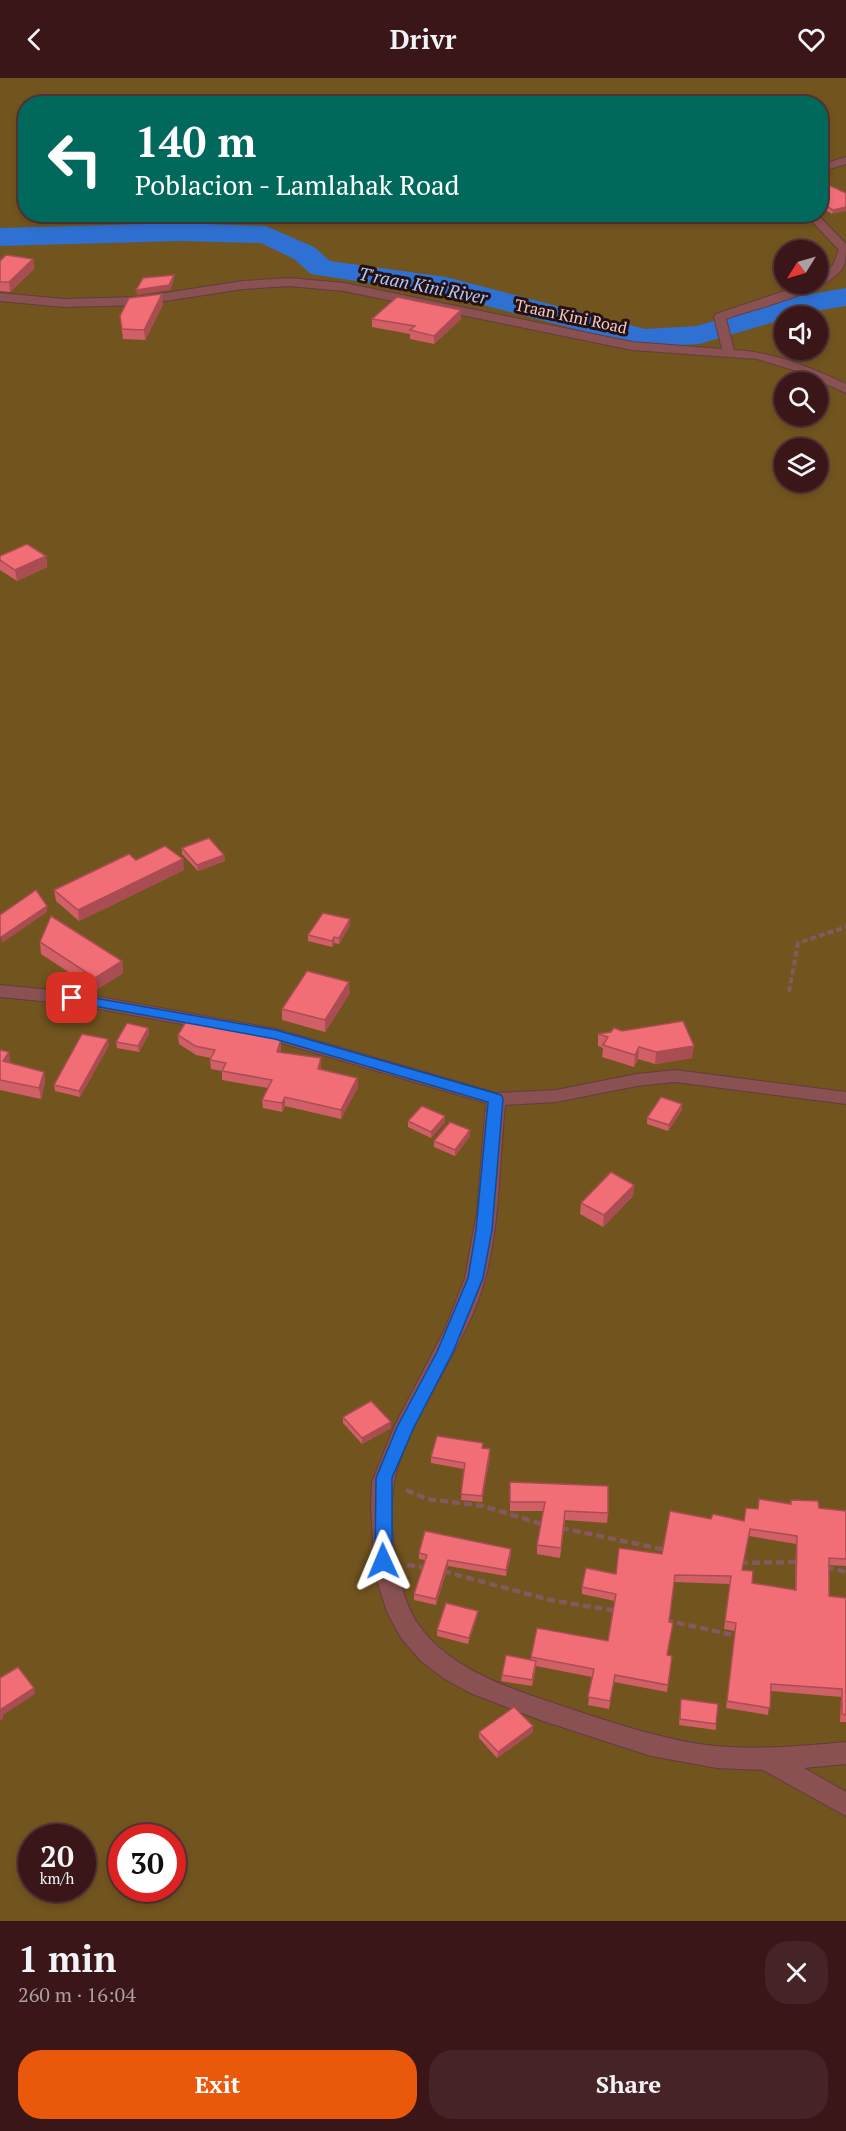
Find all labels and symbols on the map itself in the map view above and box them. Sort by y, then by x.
north arrow [774,240,828,294]
water label: T'raan Kini River [357,261,491,309]
street label: Traan Kini Road [513,293,629,339]
pin [46,972,97,1023]
position arrow [351,1529,415,1593]
speed limit sign: 30 [108,1824,186,1902]

